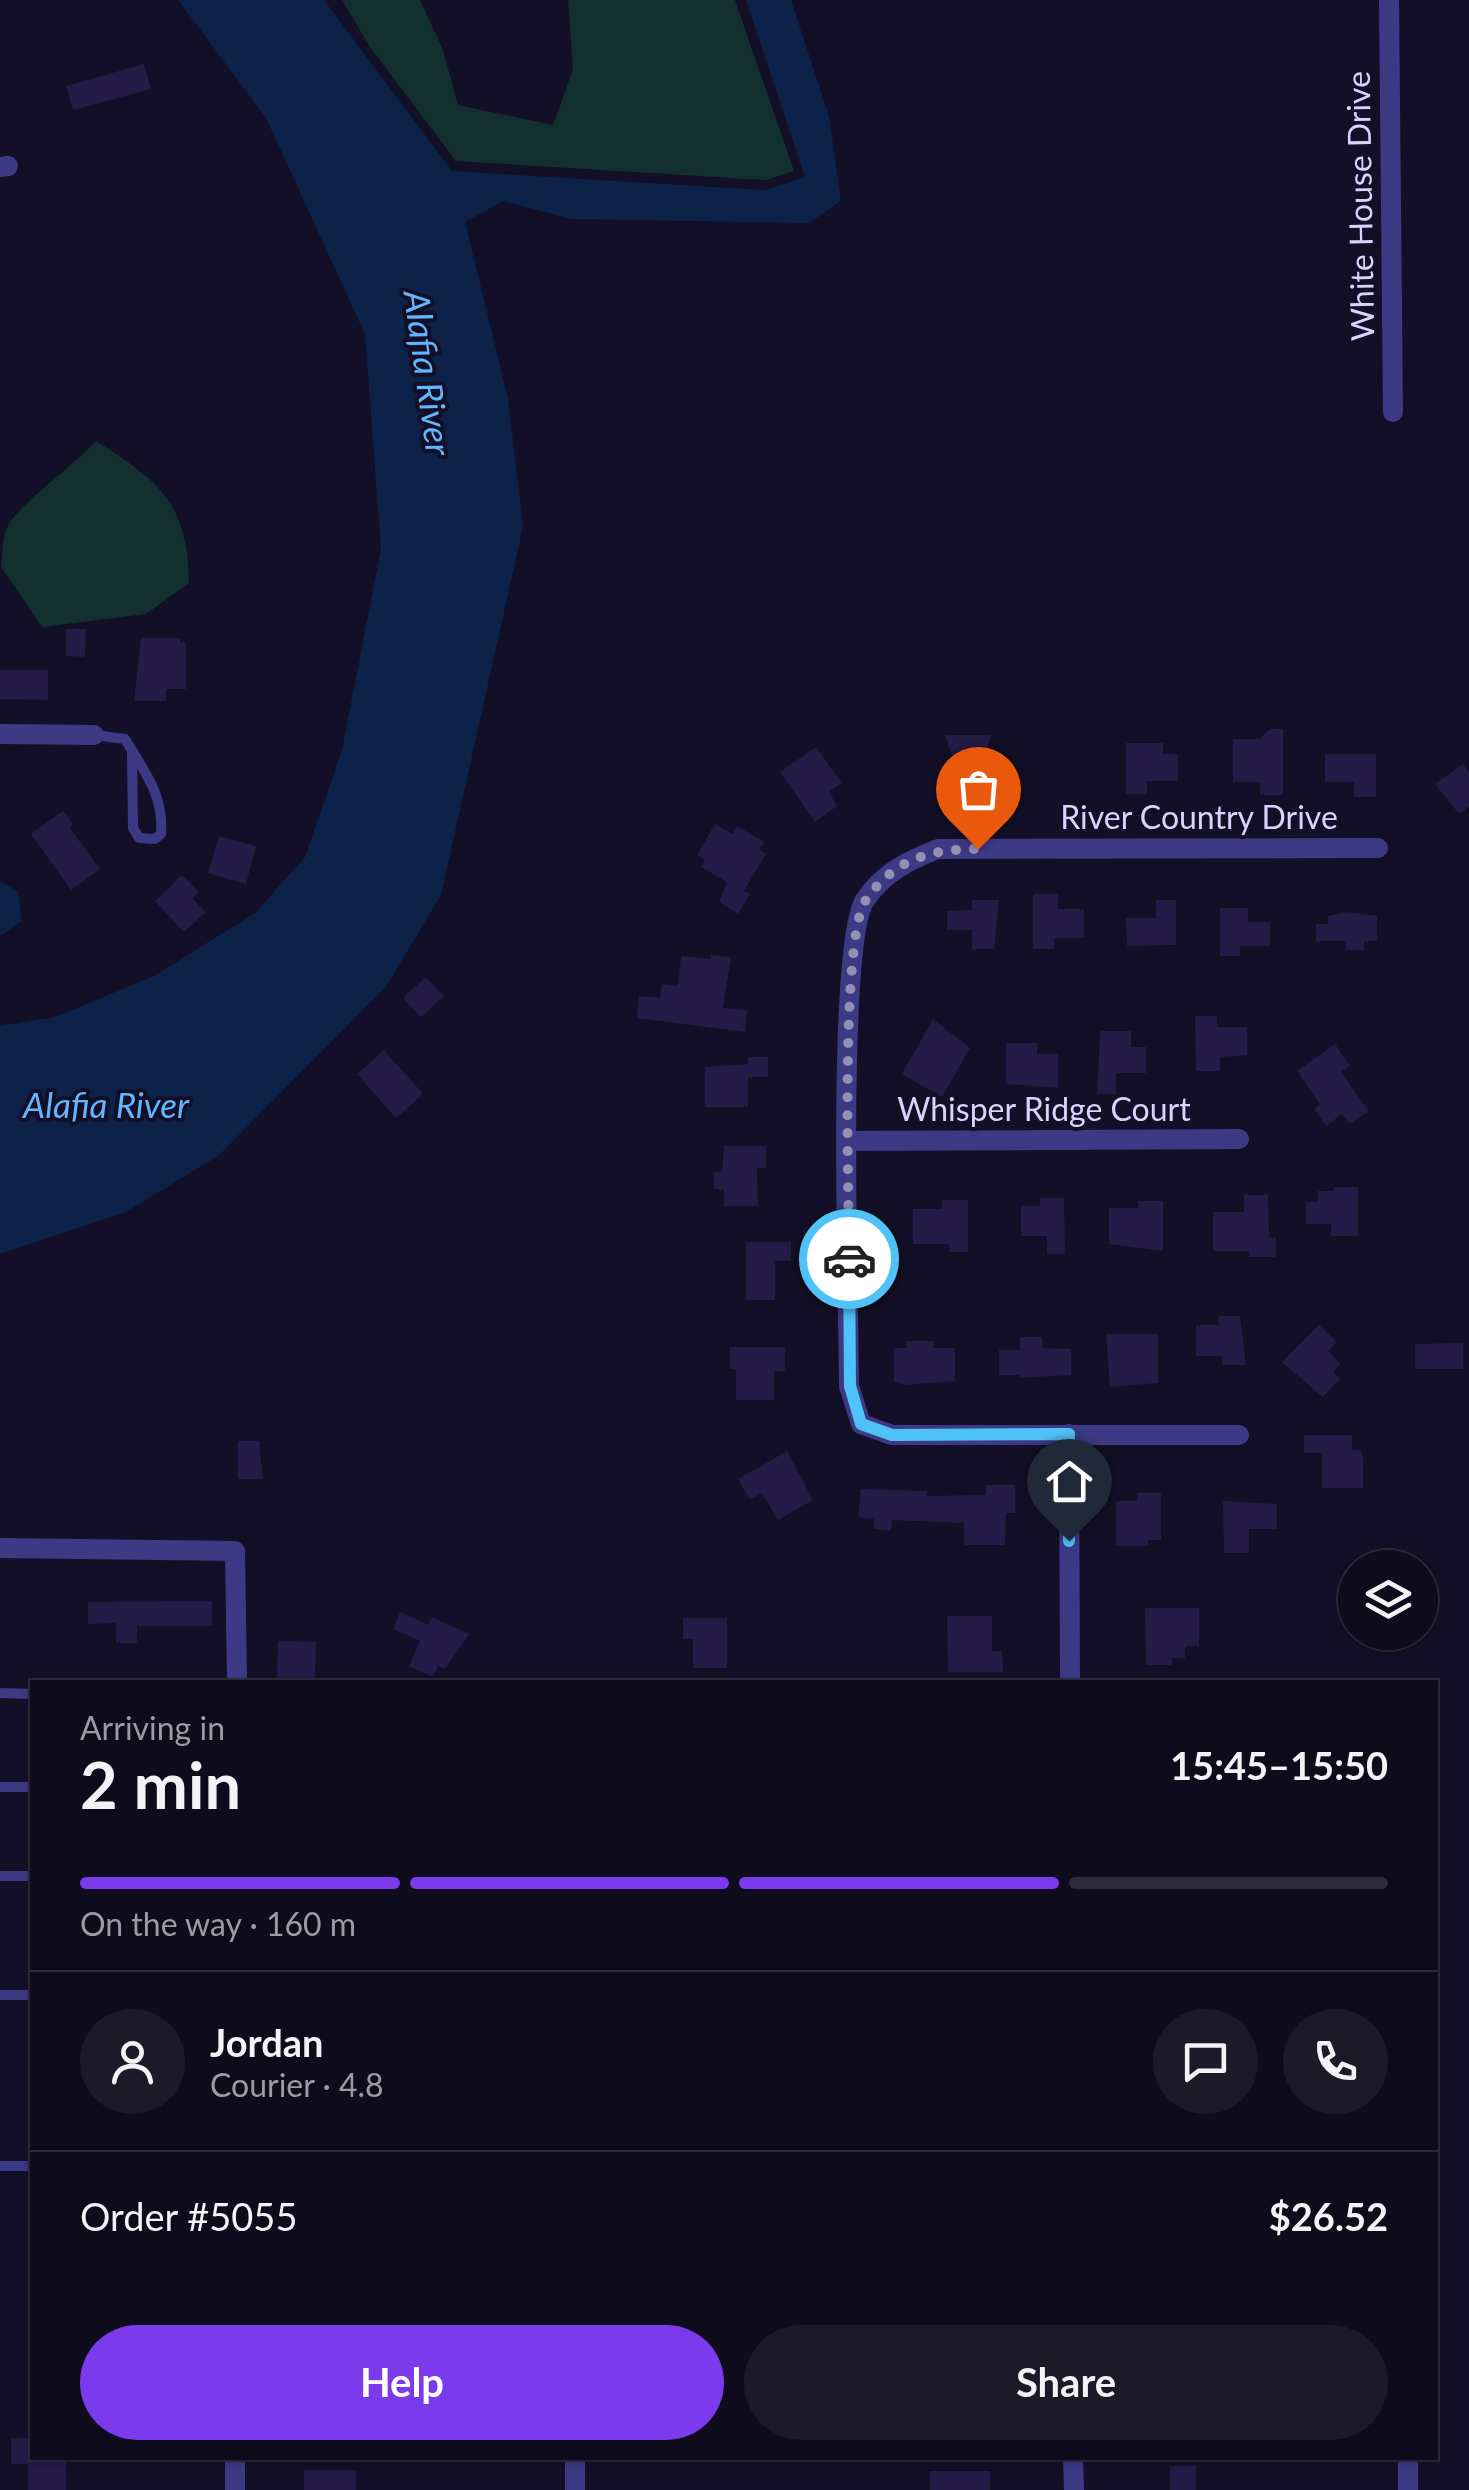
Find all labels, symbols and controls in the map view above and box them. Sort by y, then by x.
street label: White House Drive [1338,71,1381,341]
water label: Alafia River [396,286,461,459]
pin [936,747,1021,850]
icon: bag [951,762,1006,817]
street label: River Country Drive [1060,797,1338,836]
water label: Alafia River [21,1083,190,1125]
street label: Whisper Ridge Court [897,1089,1191,1128]
courier [799,1209,899,1309]
icon: car [822,1232,877,1287]
pin [1027,1439,1112,1542]
icon: home [1042,1454,1097,1509]
map controls [1338,1550,1438,1650]
button: layers [1338,1550,1438,1650]
text: Arriving in [80,1708,225,1747]
text: 15:45–15:50 [1170,1742,1388,1788]
text: 2 min [80,1745,241,1823]
text: On the way · 160 m [80,1904,356,1943]
button: person [80,2009,185,2114]
button: chat [1153,2009,1258,2114]
button: phone [1283,2009,1388,2114]
text: Jordan [210,2019,323,2065]
text: Courier · 4.8 [210,2065,384,2104]
text: Order #5055 [80,2193,297,2239]
text: $26.52 [1269,2193,1388,2239]
button: Help [80,2325,724,2440]
button: Share [744,2325,1388,2440]

